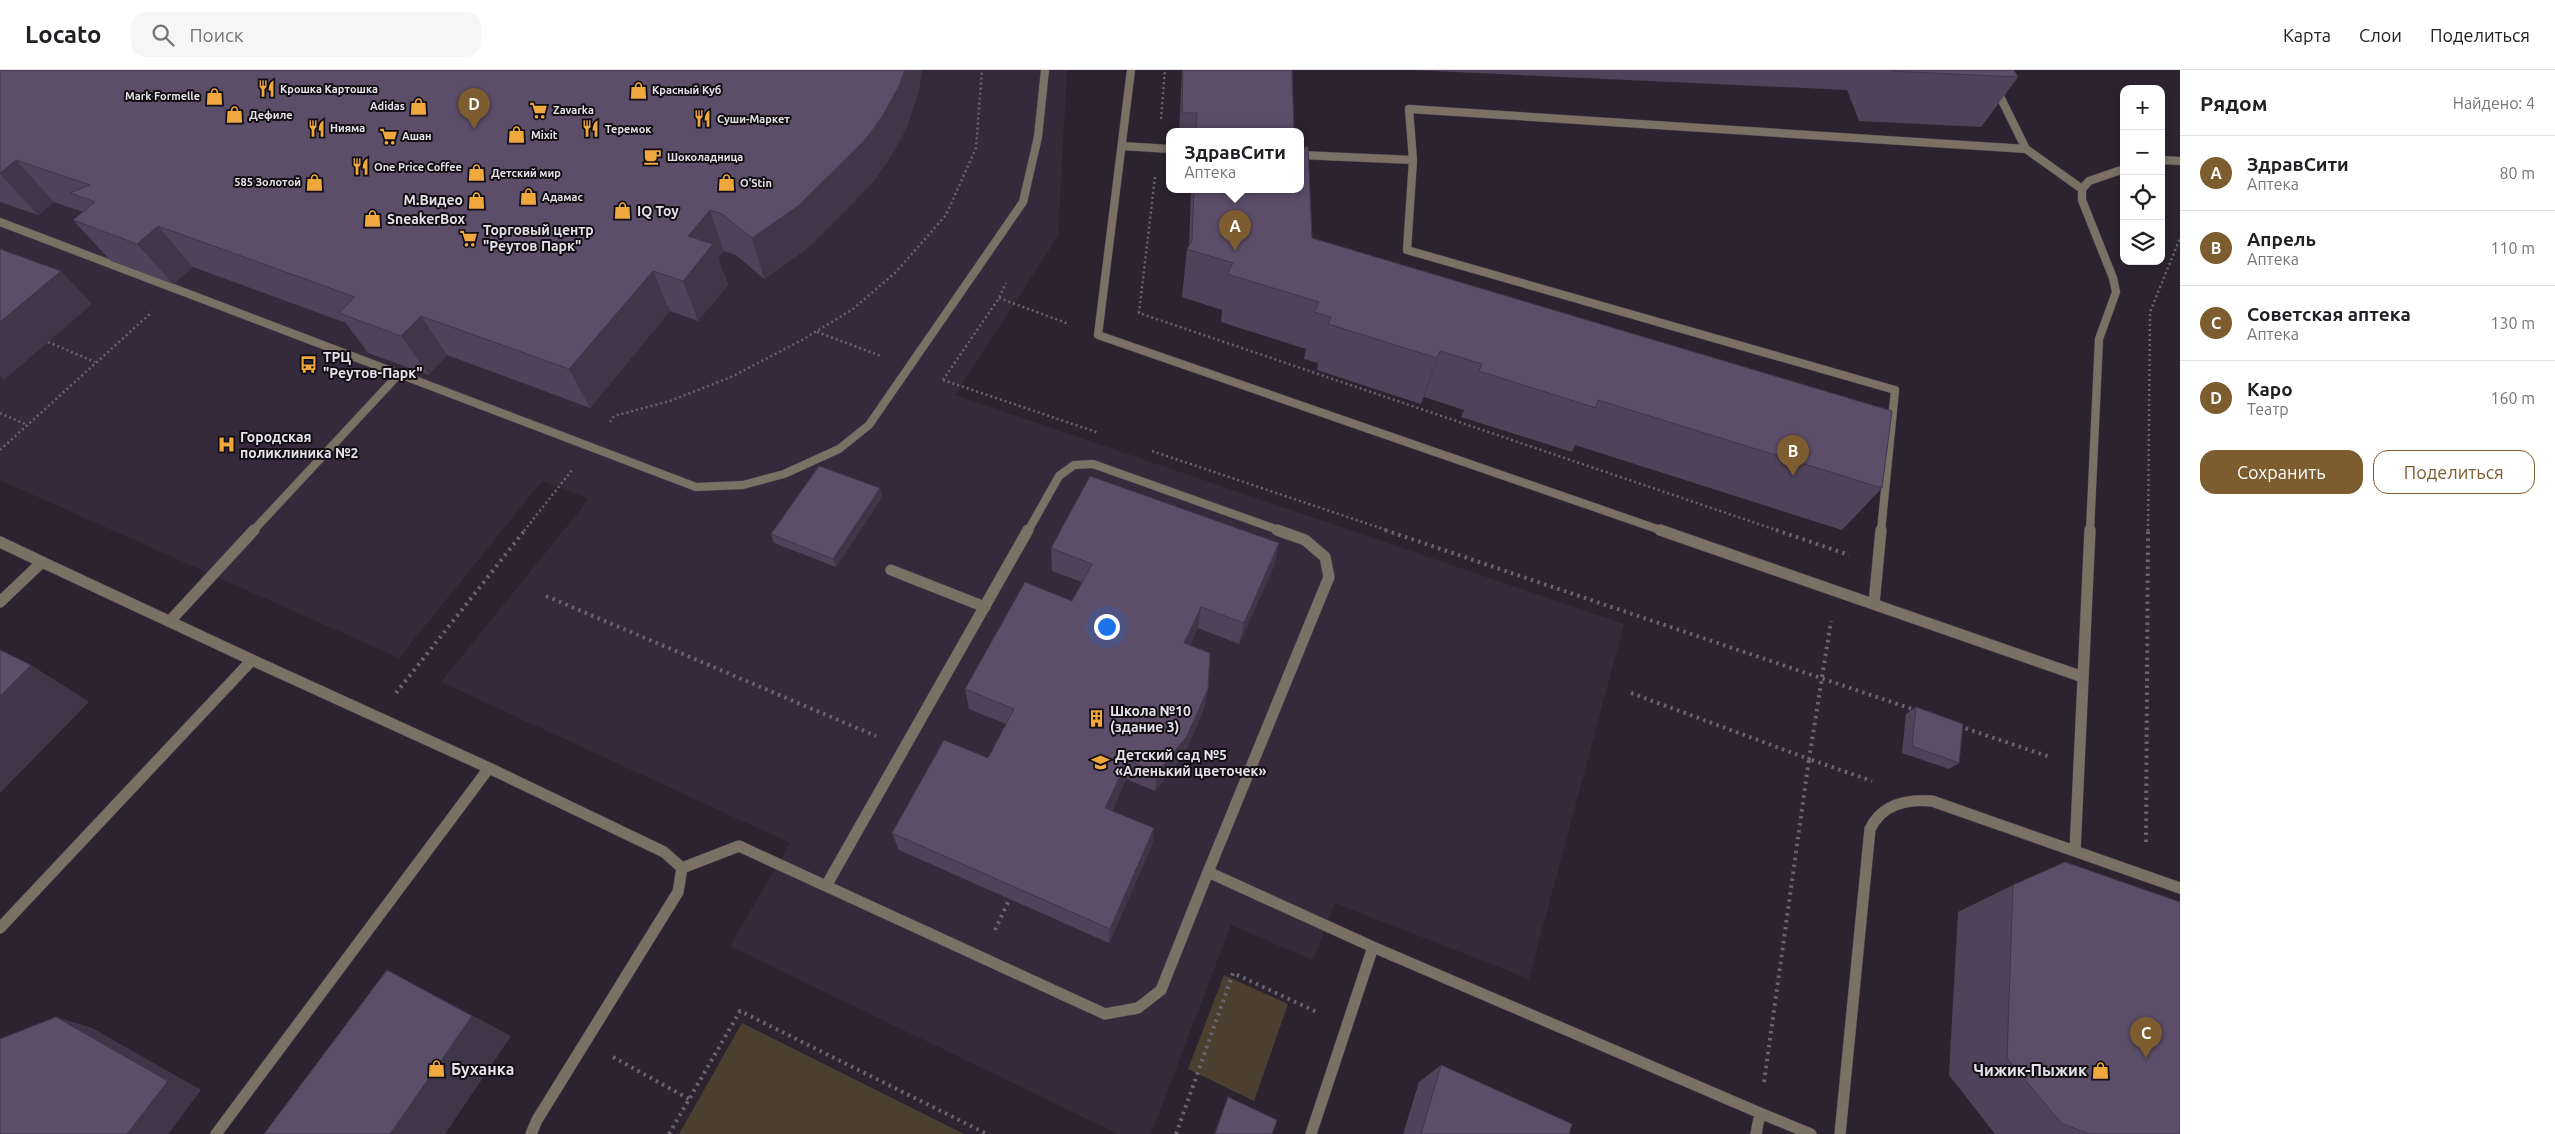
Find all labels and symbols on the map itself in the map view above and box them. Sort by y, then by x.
restaurant icon: Крошка Картошка [256,79,276,99]
shop icon: Красный Куб [628,80,648,100]
place label: Крошка Картошка [280,83,378,95]
place label: Красный Куб [652,84,722,96]
shop icon: Mark Formelle [204,86,224,106]
pin: D [458,88,490,129]
place label: Mark Formelle [125,90,200,102]
shop icon: Adidas [409,96,429,116]
place label: Adidas [370,100,405,112]
supermarket icon: Zavarka [529,100,549,120]
place label: Zavarka [553,104,594,116]
shop icon: Дефиле [225,105,245,125]
place label: Дефиле [249,109,293,121]
restaurant icon: Суши-Маркет [693,109,713,129]
place label: Суши-Маркет [717,113,790,125]
restaurant icon: Нияма [306,118,326,138]
restaurant icon: Теремок [581,119,601,139]
place label: Нияма [330,122,365,134]
place label: Теремок [605,123,652,135]
shop icon: Mixit [507,125,527,145]
supermarket icon: Ашан [378,126,398,146]
place label: Mixit [531,129,558,141]
place label: Ашан [402,130,432,142]
cafe icon: Шоколадница [643,147,663,167]
place label: Шоколадница [667,151,743,163]
restaurant icon: One Price Coffee [350,157,370,177]
place label: One Price Coffee [374,161,462,173]
shop icon: Детский мир [467,163,487,183]
place label: Детский мир [491,167,561,179]
shop icon: 585 Золотой [305,172,325,192]
shop icon: O'Stin [716,173,736,193]
place label: 585 Золотой [234,176,301,188]
place label: O'Stin [740,177,772,189]
shop icon: Адамас [518,187,538,207]
shop icon: М.Видео [467,190,487,210]
place label: Адамас [542,191,583,203]
place label: М.Видео [404,192,463,208]
shop icon: IQ Toy [613,201,633,221]
place label: IQ Toy [637,203,679,219]
shop icon: SneakerBox [363,209,383,229]
pin: A [1219,210,1251,251]
place label: SneakerBox [387,211,466,227]
place label: Торговый центр "Реутов Парк" [483,222,594,254]
supermarket icon: Торговый центр "Реутов Парк" [459,228,479,248]
place label: ТРЦ "Реутов-Парк" [323,349,422,381]
bus stop icon: ТРЦ "Реутов-Парк" [299,355,319,375]
place label: Городская поликлиника №2 [240,429,359,461]
hospital icon: Городская поликлиника №2 [216,435,236,455]
pin: B [1777,435,1809,476]
your location [1094,614,1120,640]
place label: Школа №10 (здание 3) [1110,703,1191,735]
building icon: Школа №10 (здание 3) [1086,709,1106,729]
place label: Детский сад №5 «Аленький цветочек» [1115,747,1267,779]
school or university icon: Детский сад №5 «Аленький цветочек» [1091,753,1111,773]
pin: C [2130,1017,2162,1058]
shop icon: Буханка [427,1059,447,1079]
place label: Буханка [451,1060,514,1078]
shop icon: Чижик-Пыжик [2091,1060,2111,1080]
place label: Чижик-Пыжик [1974,1061,2087,1079]

